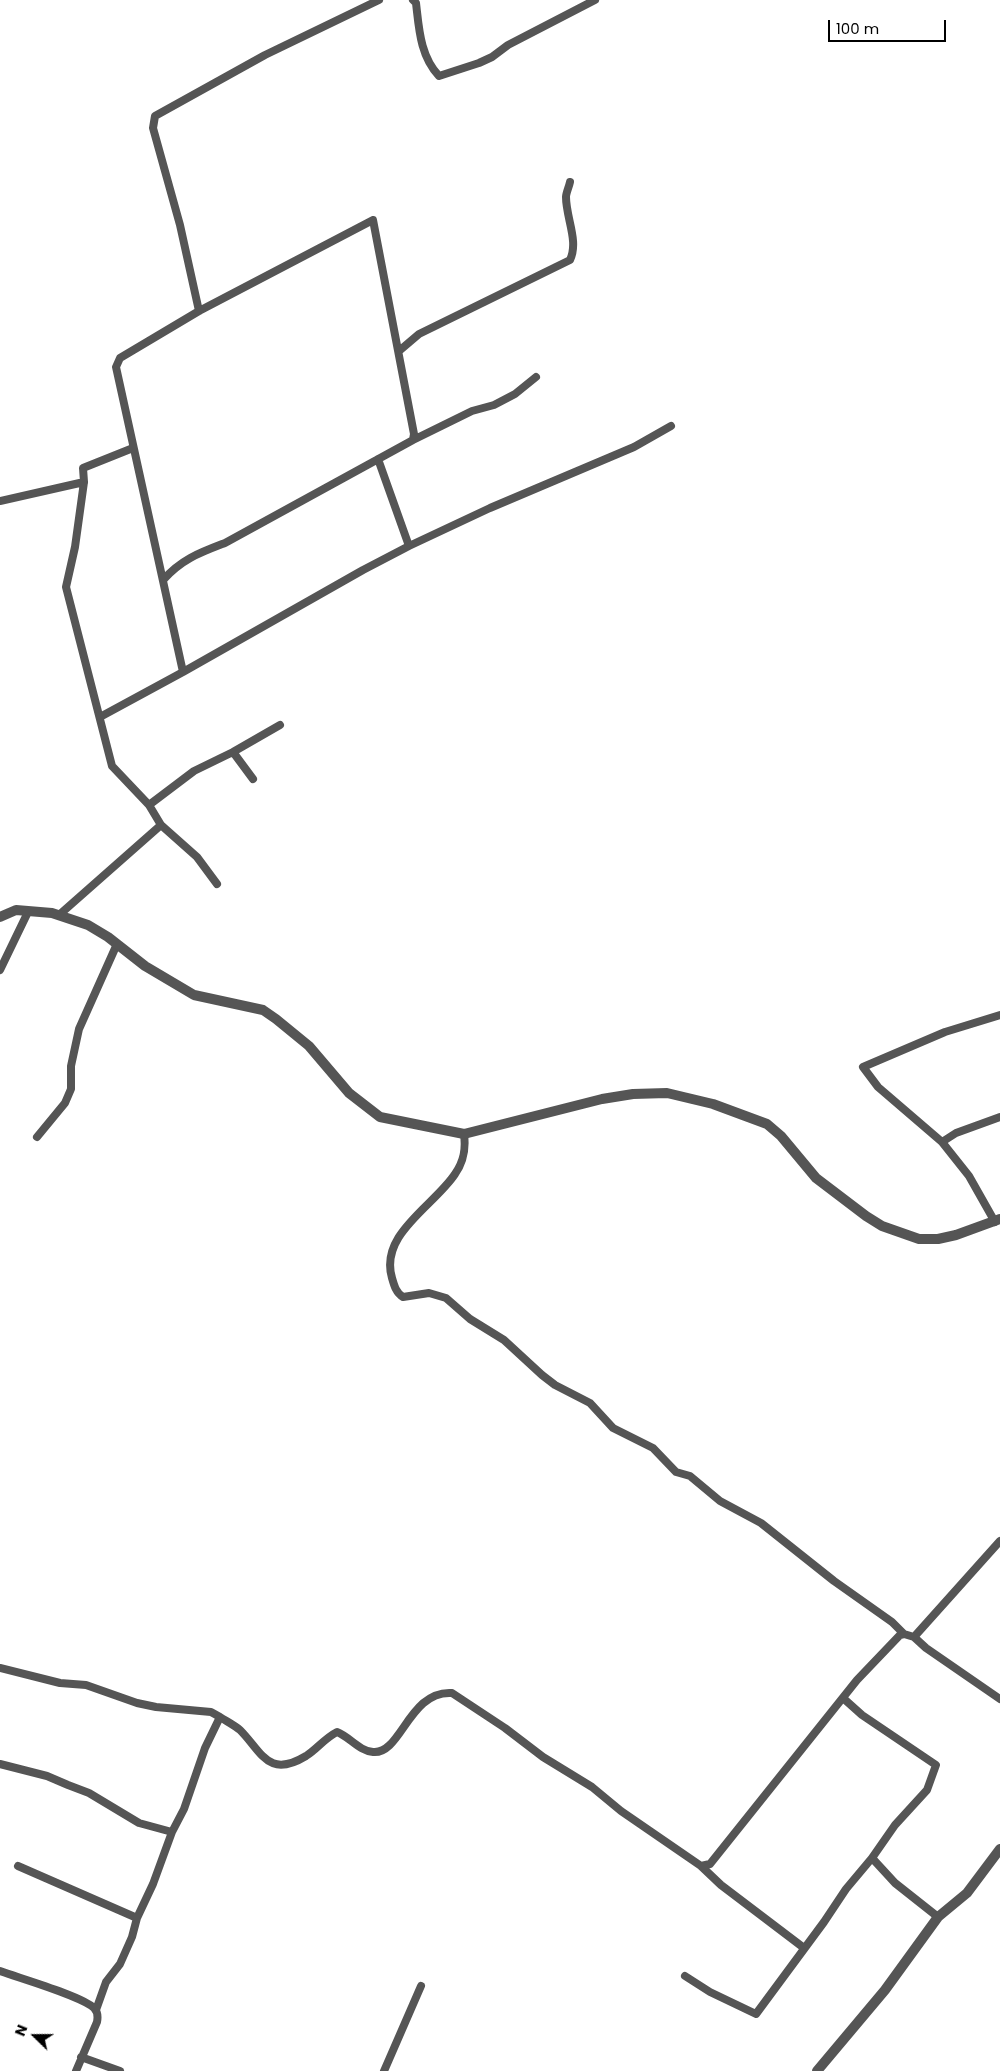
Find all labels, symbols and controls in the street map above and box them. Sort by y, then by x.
scale bar [830,10,948,42]
text: 100 m [836,18,879,39]
north arrow [10,2011,60,2061]
text: N [10,2022,32,2039]

